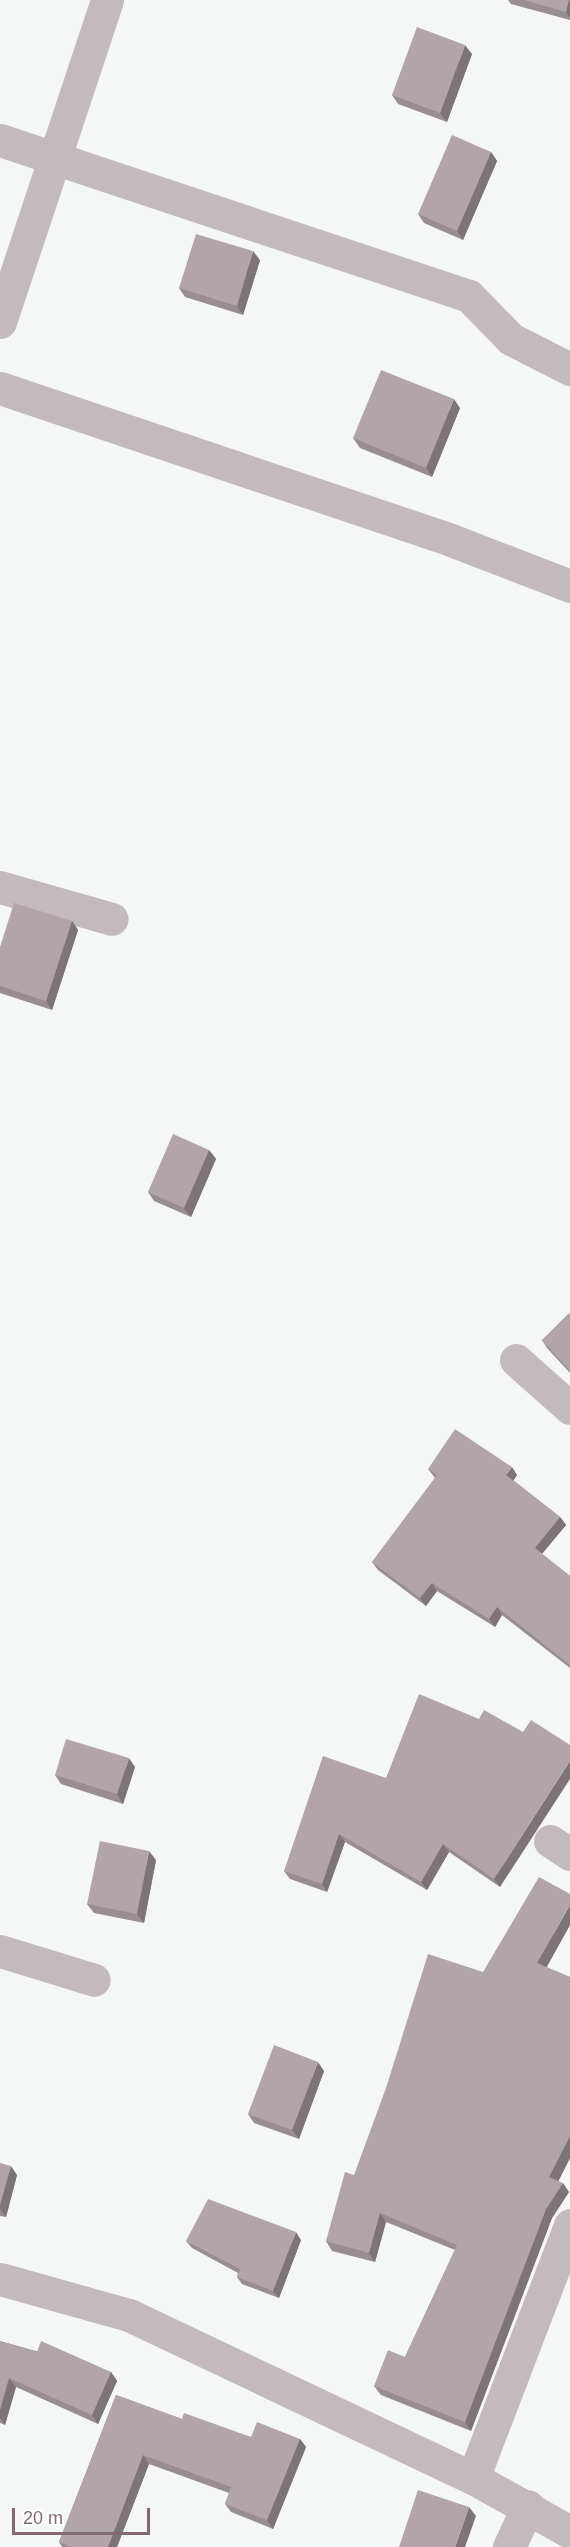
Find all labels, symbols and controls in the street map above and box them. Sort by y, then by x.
scale bar [15,2496,153,2534]
text: 20 m [23,2508,63,2528]

